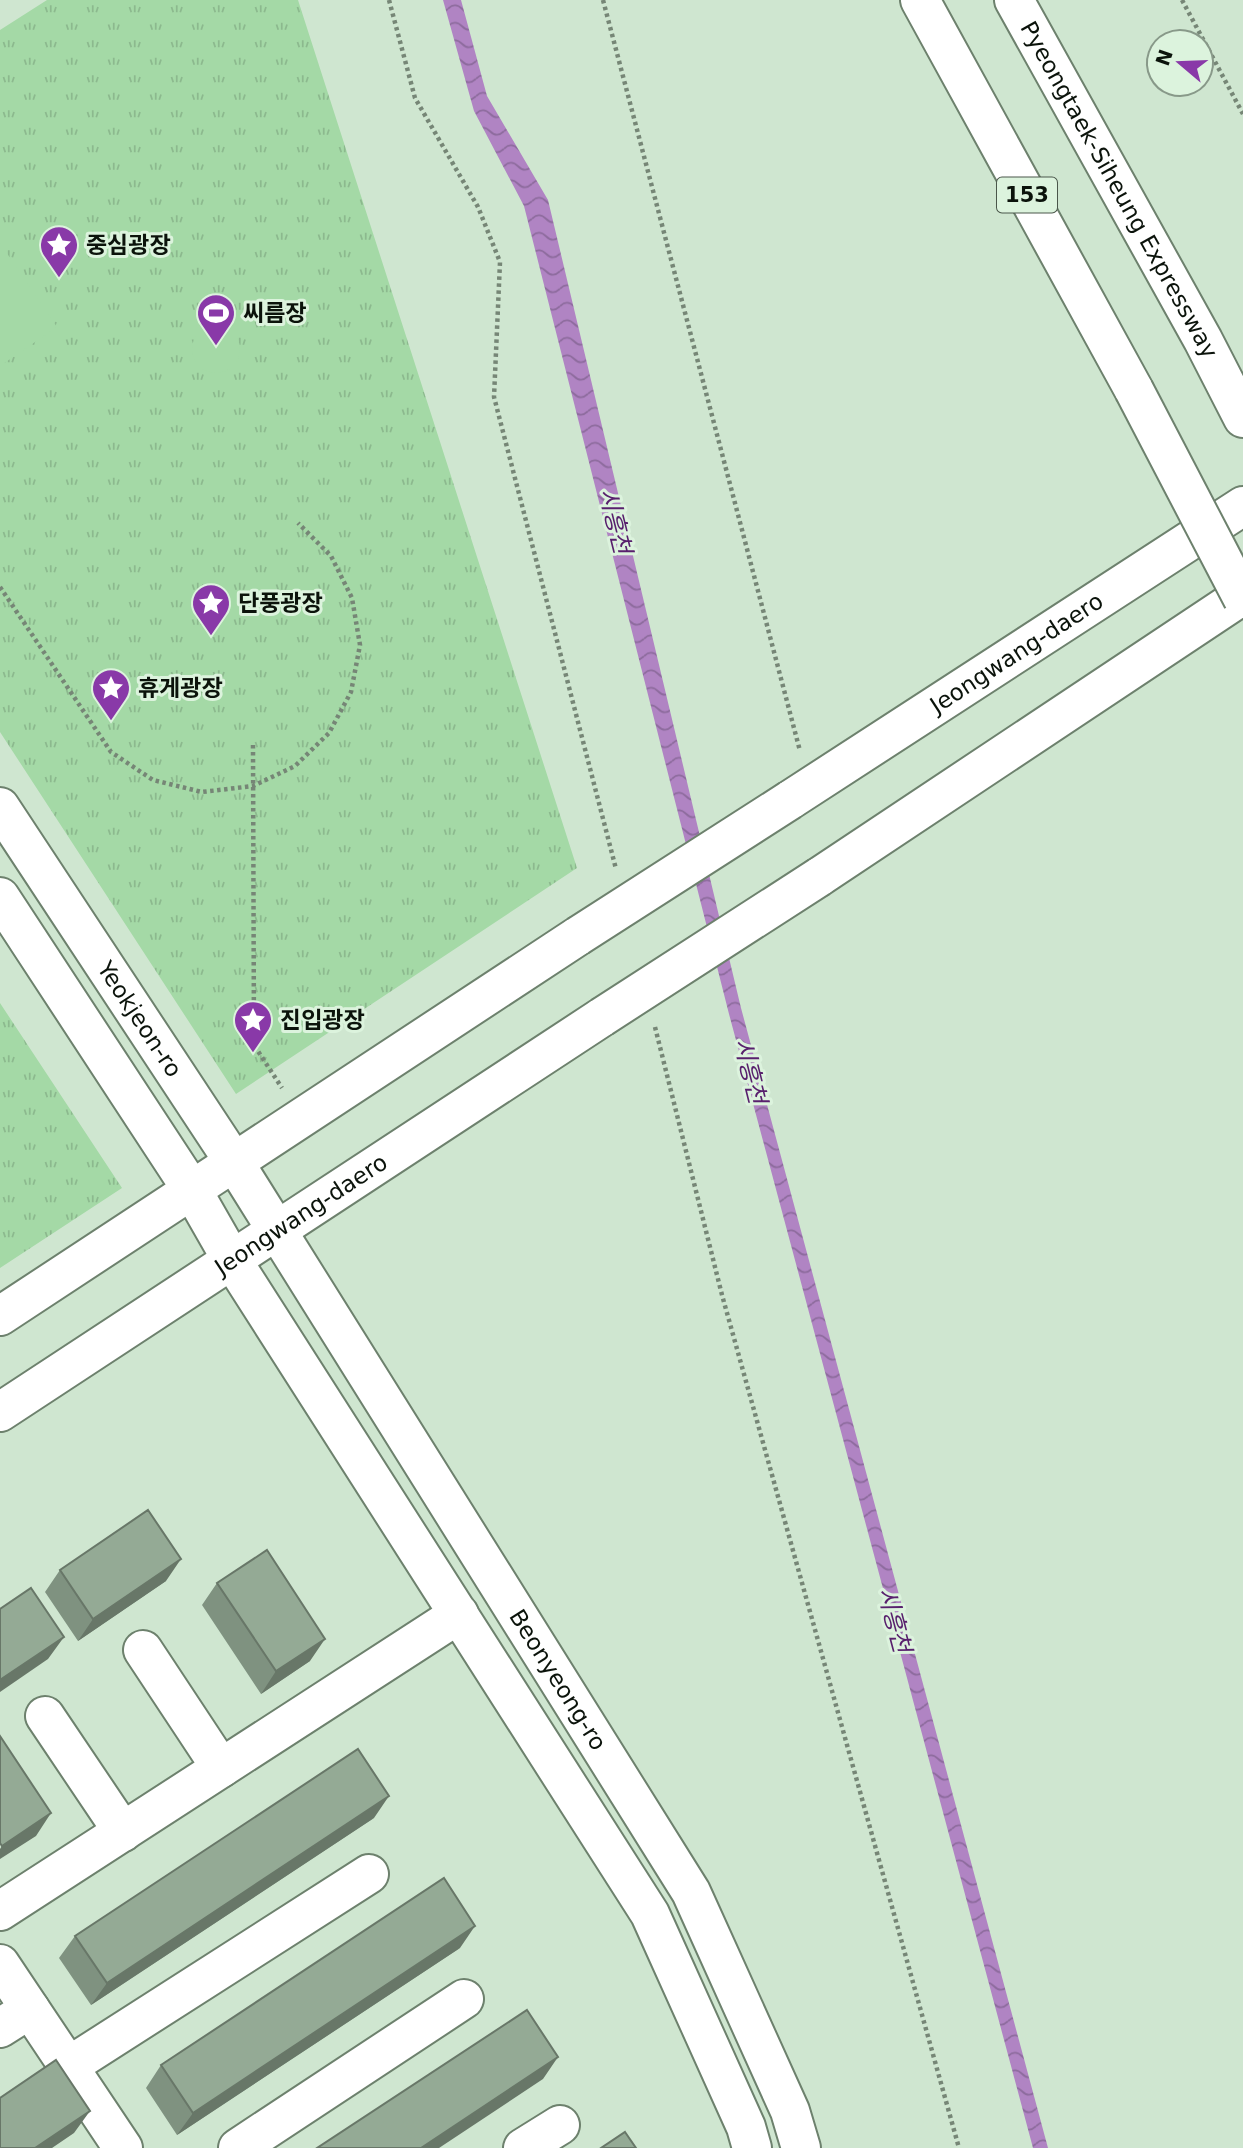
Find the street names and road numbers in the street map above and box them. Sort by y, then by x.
street label: Pyeongtaek-Siheung Expressway [1015,17,1223,362]
road number: 153 [997,178,1057,212]
street label: Jeongwang-daero [924,588,1108,720]
street label: Yeokjeon-ro [92,956,187,1082]
street label: Jeongwang-daero [208,1149,392,1281]
street label: Beonyeong-ro [504,1605,612,1755]

